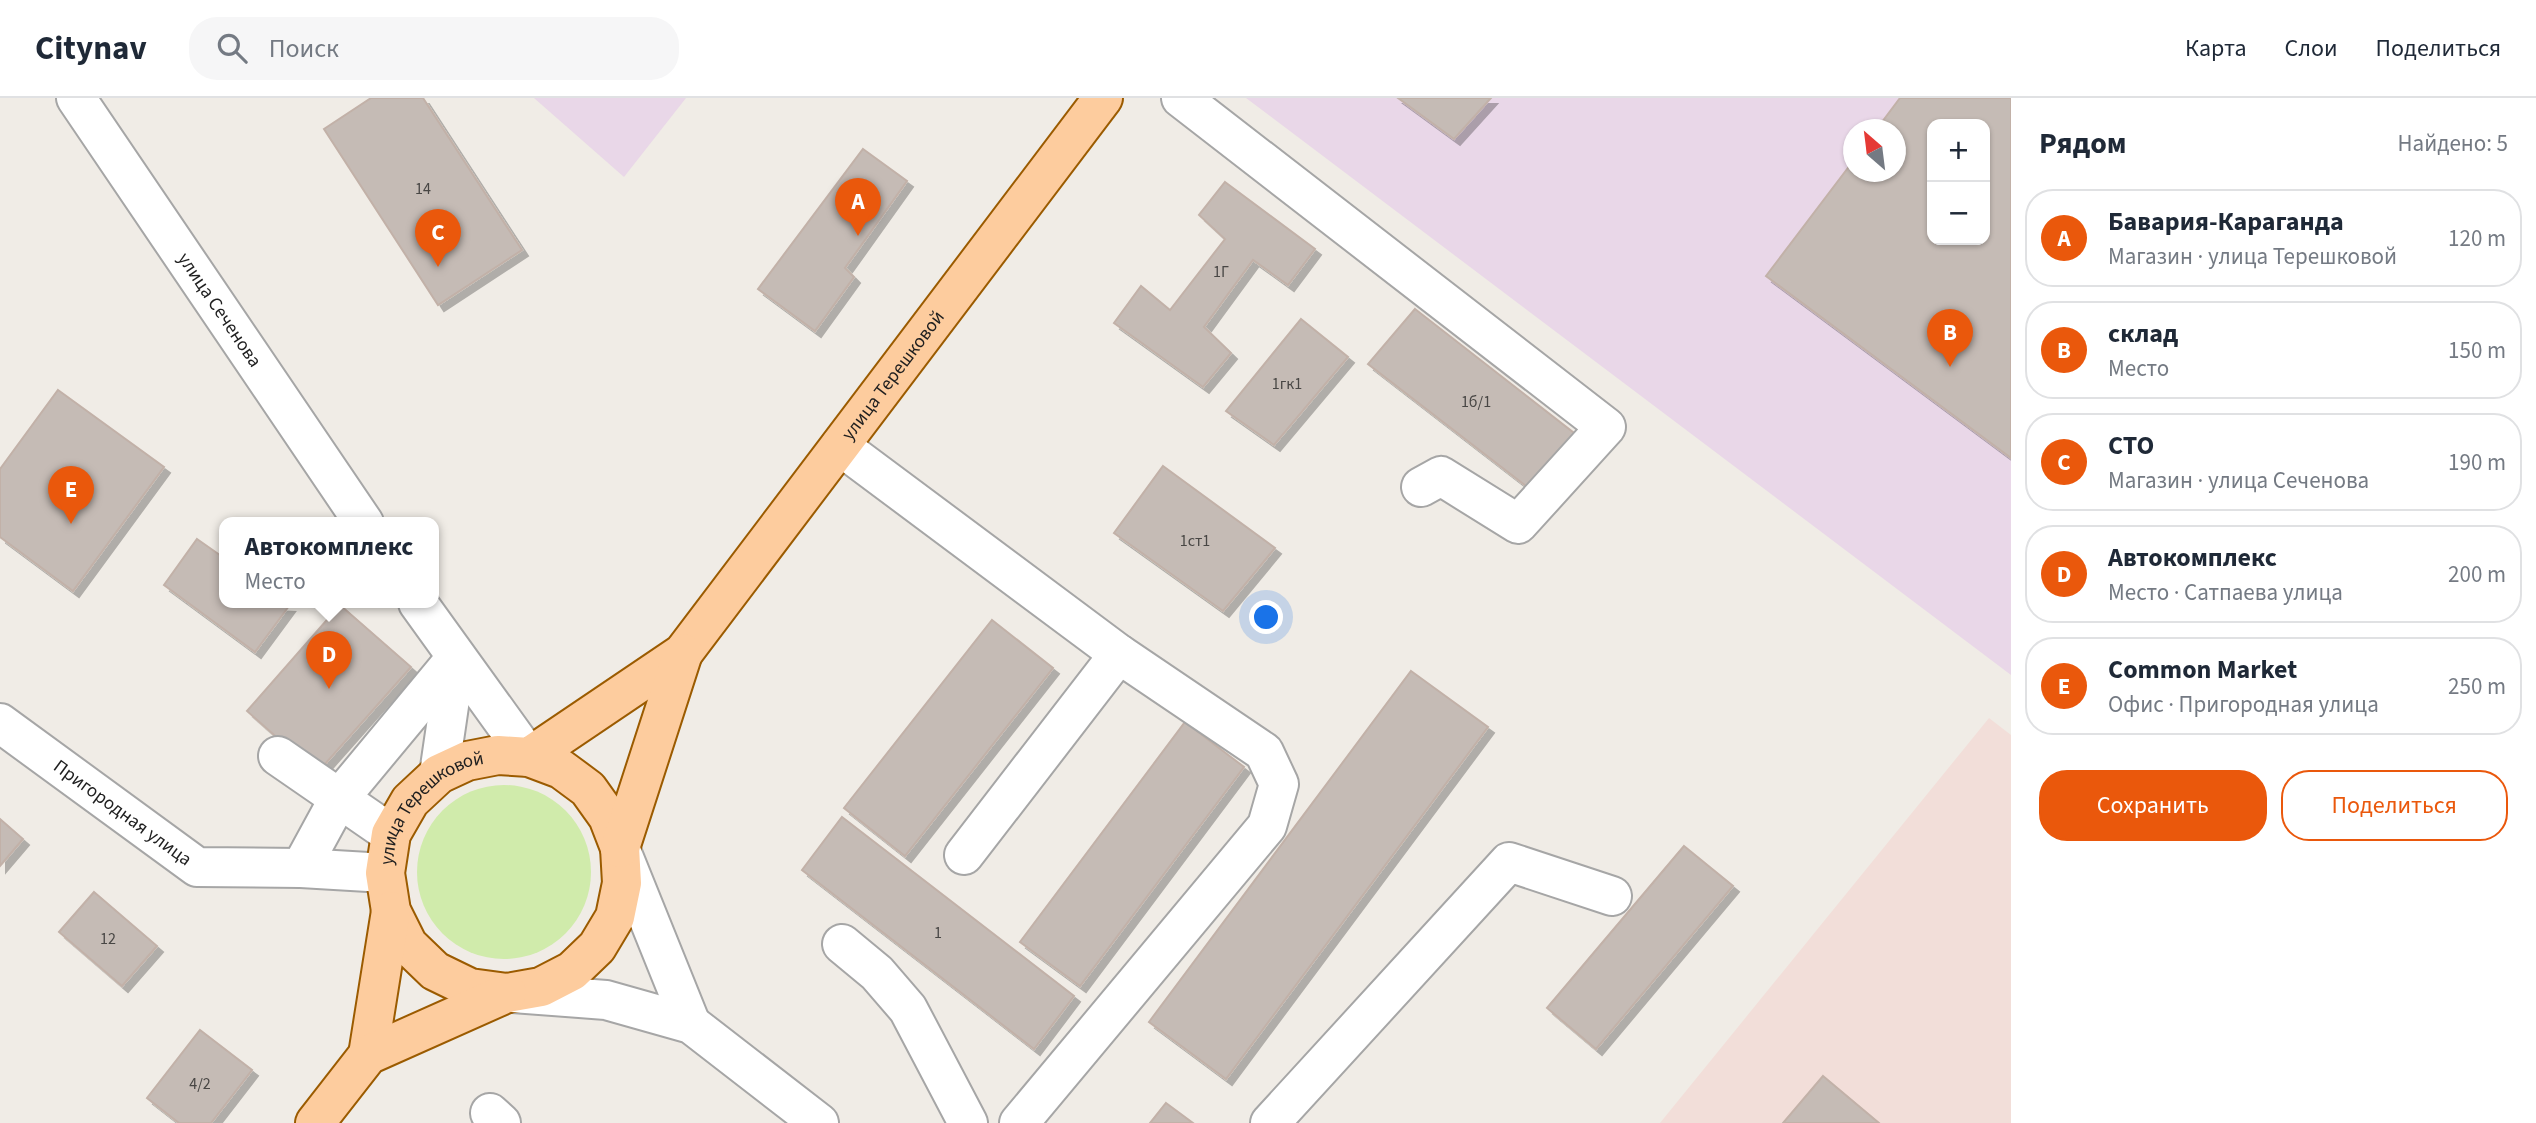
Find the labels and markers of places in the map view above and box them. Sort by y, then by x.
pin: A [835,178,881,236]
pin: C [415,209,461,267]
pin: B [1927,309,1973,367]
pin: E [48,466,94,524]
pin: D [306,631,352,689]

